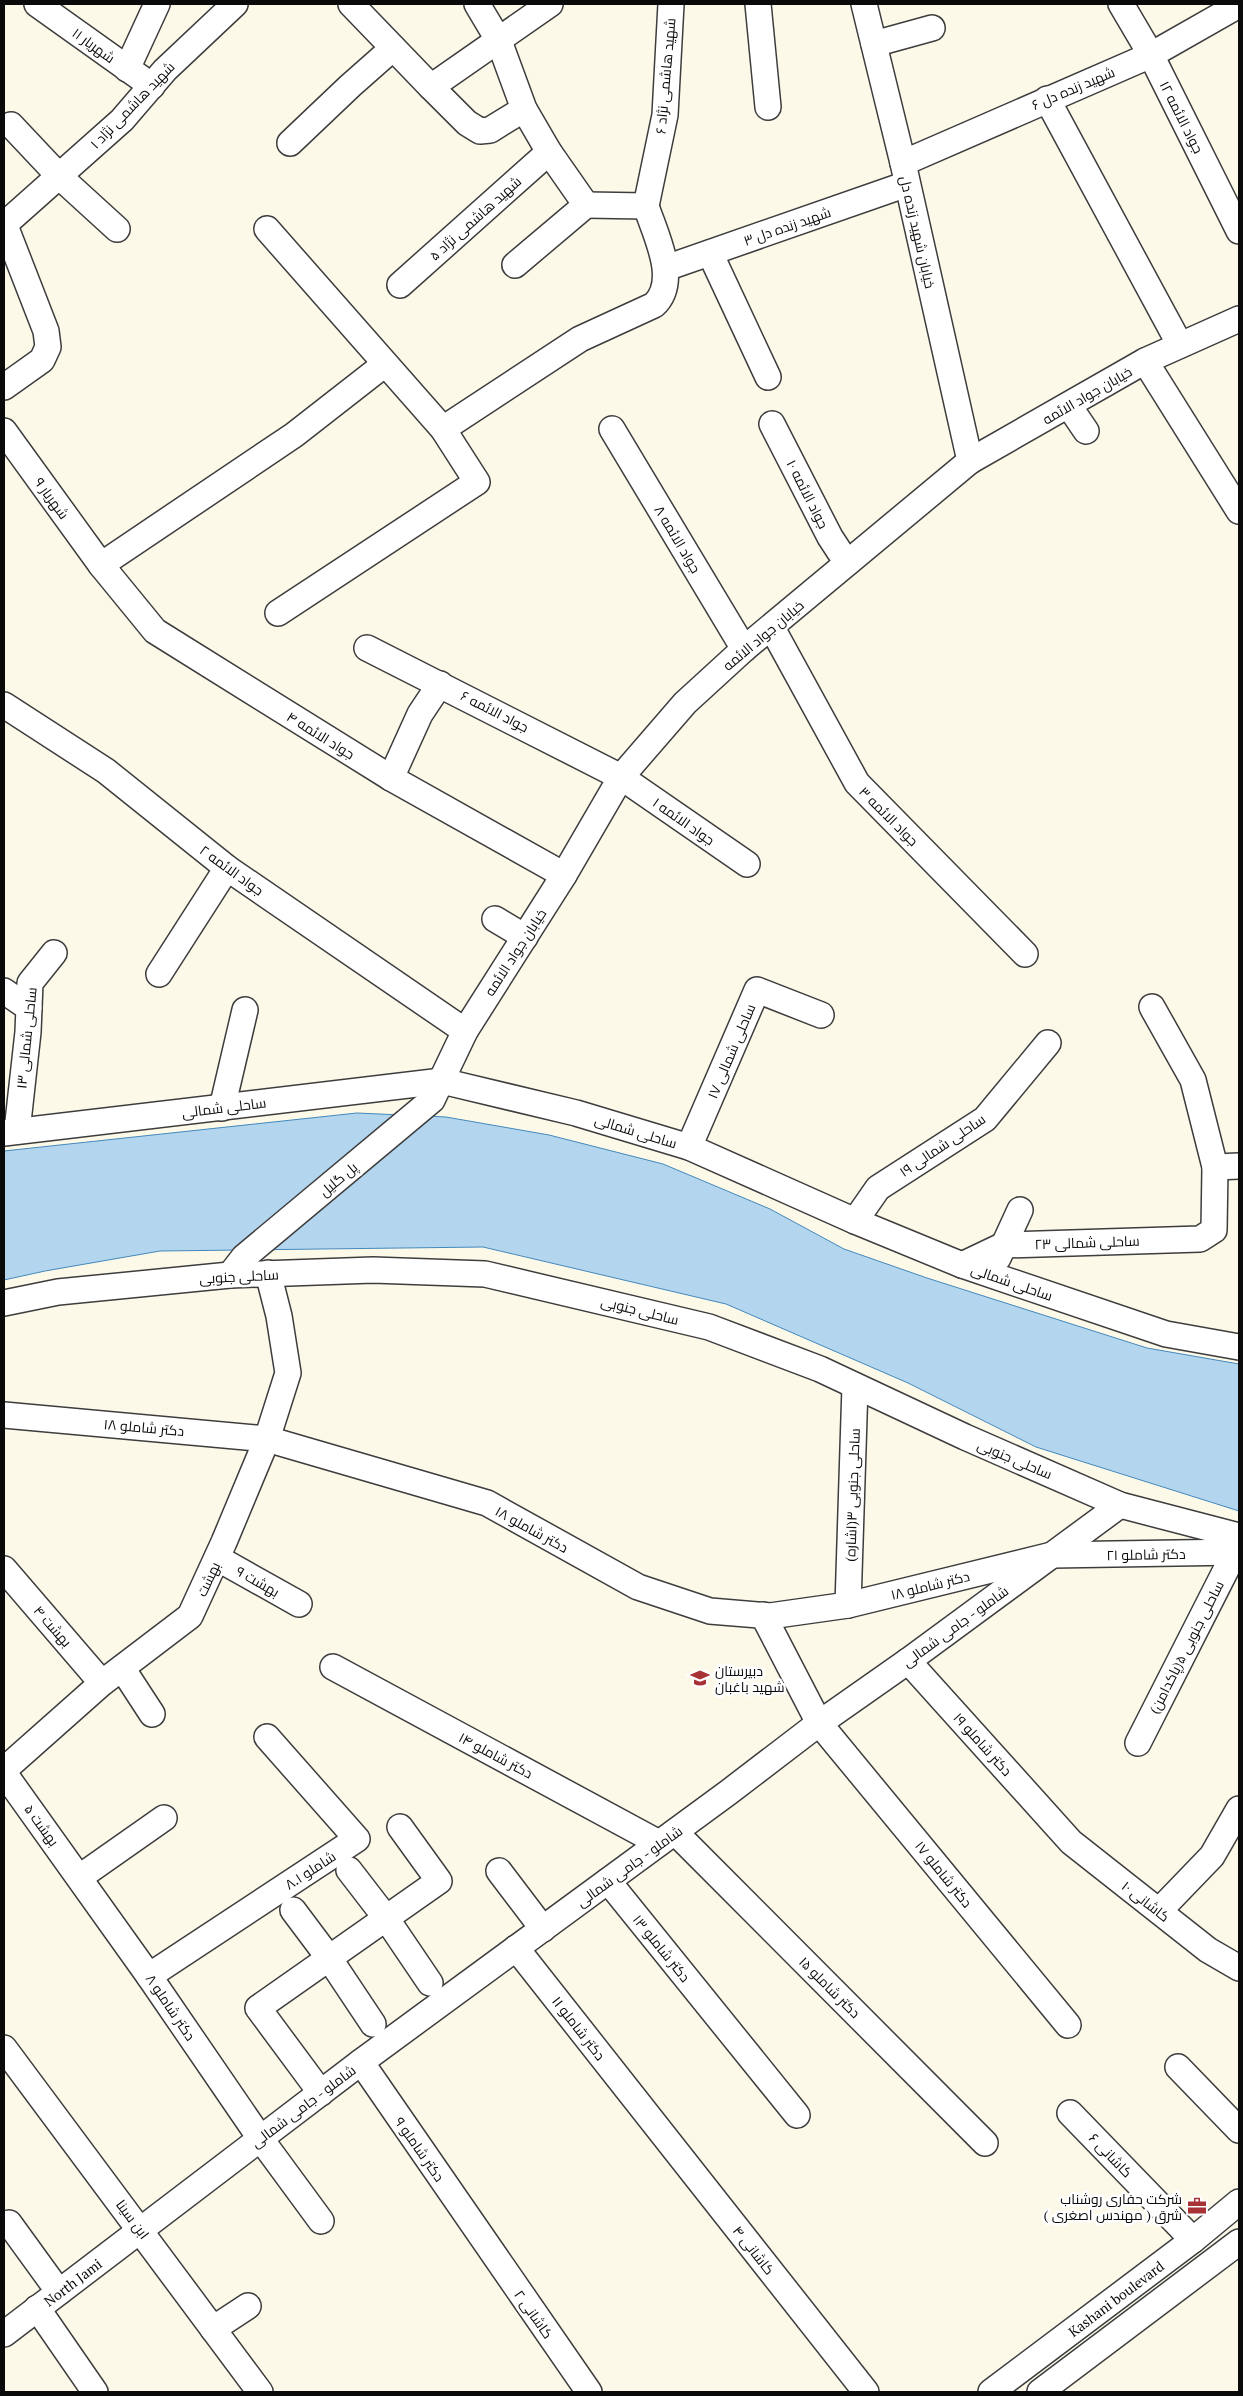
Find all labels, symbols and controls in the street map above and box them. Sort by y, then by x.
street label: شهید هاشمی نژاد ۶ [650,17,680,135]
street label: شهریار ۱۱ [69,23,119,67]
street label: شهید هاشمی نژاد ۱ [86,57,178,153]
street label: شهید زنده دل ۶ [1029,62,1117,114]
street label: جواد الائمه ۱۲ [1156,77,1208,157]
street label: شهید هاشمی نژاد ۵ [425,172,525,264]
street label: خیابان شهید زنده دل [896,174,940,290]
street label: شهید زنده دل ۳ [741,202,833,250]
street label: خیابان جواد الائمه [1039,362,1135,428]
street label: جواد الائمه ۱۰ [782,456,834,532]
street label: شهریار ۹ [30,473,74,523]
street label: جواد الائمه ۸ [650,502,706,576]
street label: خیابان جواد الائمه [718,595,808,675]
street label: جواد الائمه ۶ [458,686,532,736]
street label: جواد الائمه ۴ [284,707,358,763]
street label: جواد الائمه ۳ [855,782,923,850]
street label: جواد الائمه ۱ [649,793,719,849]
street label: جواد الائمه ۲ [196,840,268,900]
street label: خیابان جواد الائمه [480,905,550,999]
street label: ساحلی شمالی ۱۳ [11,986,41,1090]
street label: ساحلی شمالی ۱۷ [702,1001,760,1101]
street label: ساحلی شمالی [181,1092,267,1122]
street label: ساحلی شمالی [593,1109,679,1153]
street label: ساحلی شمالی ۱۹ [895,1109,989,1181]
street label: پل گلیل [315,1157,362,1201]
street label: ساحلی شمالی ۲۳ [1034,1231,1140,1253]
street label: ساحلی شمالی [969,1259,1055,1305]
street label: ساحلی جنوبی [199,1264,279,1288]
street label: ساحلی جنوبی [599,1291,681,1329]
street label: دکتر شاملو ۱۸ [103,1414,185,1440]
street label: ساحلی جنوبی ۳(اشاره) [840,1428,864,1562]
street label: ساحلی جنوبی [975,1435,1055,1483]
street label: دکتر شاملو ۱۸ [492,1501,572,1557]
street label: دکتر شاملو ۲۱ [1106,1544,1186,1564]
street label: بهشت [192,1558,224,1600]
street label: بهشت ۹ [233,1561,283,1601]
street label: دکتر شاملو ۱۸ [889,1566,971,1604]
street label: ساحلی جنوبی ۵(پاکدامن) [1144,1577,1229,1717]
street label: شاملو - جامی شمالی [898,1581,1012,1671]
street label: بهشت ۴ [30,1601,76,1651]
place label: دبیرستان شهید باغبان [715,1661,785,1696]
school or university icon: دبیرستان شهید باغبان [689,1667,711,1689]
street label: دکتر شاملو ۱۹ [949,1708,1017,1780]
street label: دکتر شاملو ۱۴ [456,1728,536,1782]
street label: بهشت ۵ [20,1800,64,1850]
street label: شاملو - جامی شمالی [572,1821,686,1911]
street label: دکتر شاملو ۱۷ [911,1837,977,1911]
street label: شاملو ۸.۱ [281,1846,339,1894]
street label: کاشانی ۱۰ [1118,1876,1174,1926]
street label: دکتر شاملو ۱۳ [629,1910,695,1986]
street label: دکتر شاملو ۱۵ [795,1952,865,2022]
street label: دکتر شاملو ۸ [142,1970,200,2044]
street label: دکتر شاملو ۱۱ [548,1992,610,2064]
street label: شاملو - جامی شمالی [247,2060,359,2152]
street label: دکتر شاملو ۹ [391,2113,449,2185]
street label: کاشانی ۶ [1085,2129,1137,2181]
place label: شرکت حفاری روشناب شرق ( مهندس اصغری ) [1043,2189,1182,2224]
street label: ابن سینا [112,2195,154,2243]
office icon: شرکت حفاری روشناب شرق ( مهندس اصغری ) [1186,2195,1208,2217]
street label: کاشانی ۴ [729,2222,779,2278]
street label: North Jami [39,2254,105,2310]
street label: Kashani boulevard [1064,2256,1168,2340]
street label: کاشانی ۲ [510,2286,558,2342]

